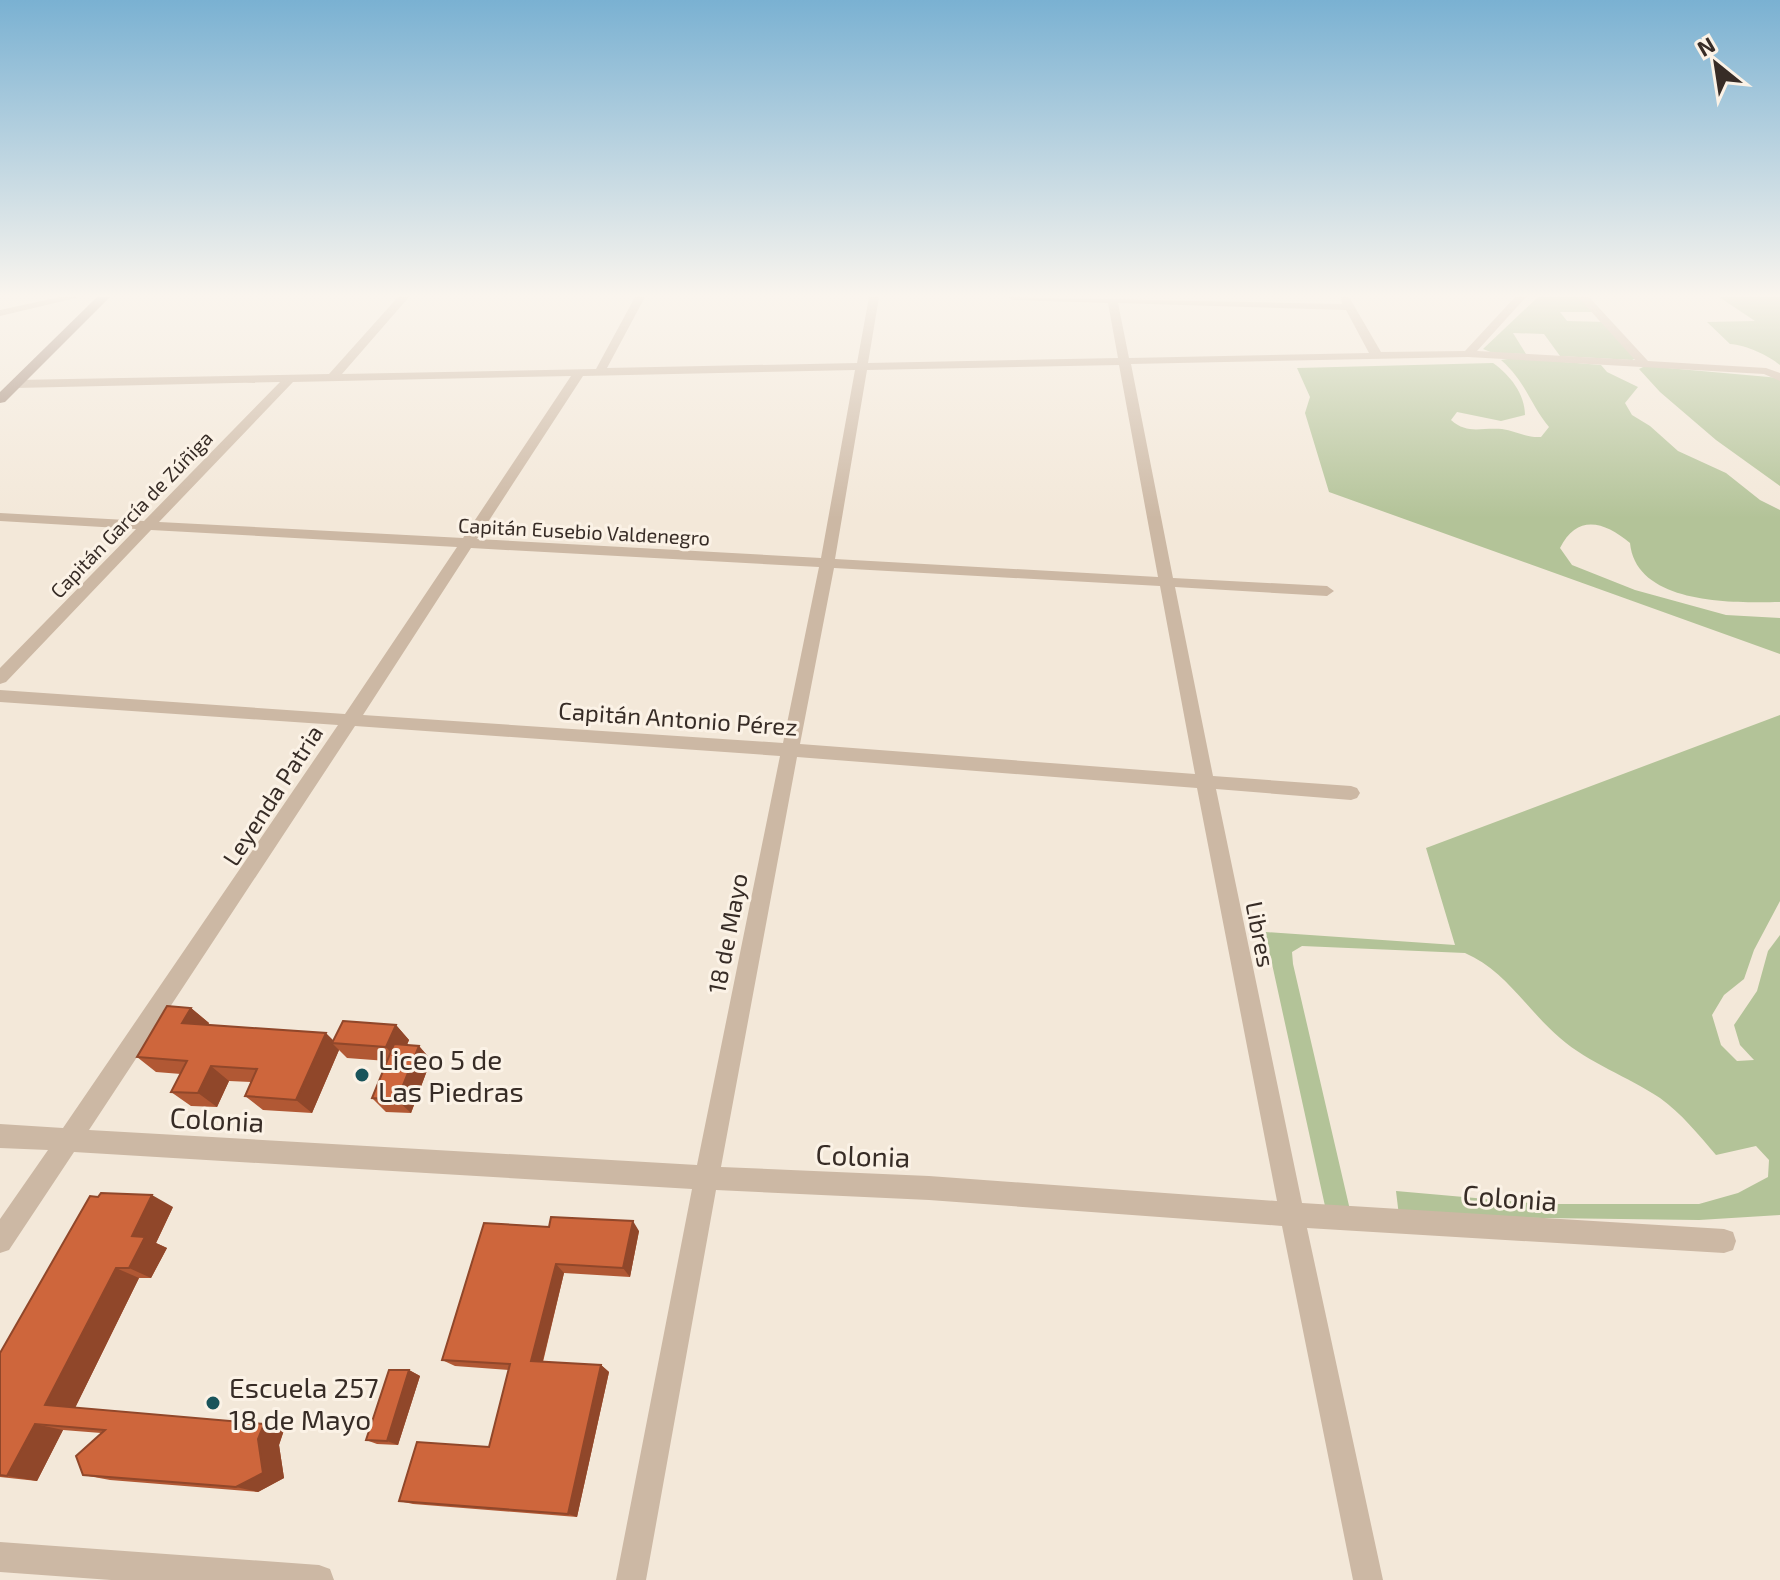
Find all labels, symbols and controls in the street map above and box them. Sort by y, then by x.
north arrow [1676,24,1756,104]
text: N [1692,31,1719,61]
street label: Capitán García de Zúñiga [45,425,217,603]
street label: Capitán Eusebio Valdenegro [457,512,711,550]
street label: Capitán Antonio Pérez [557,695,799,741]
street label: Leyenda Patria [216,719,328,871]
street label: 18 de Mayo [701,870,753,996]
street label: Libres [1240,899,1282,969]
place label: Liceo 5 de Las Piedras [378,1042,524,1108]
marker: Liceo 5 de Las Piedras [353,1066,371,1084]
street label: Colonia [169,1100,265,1138]
street label: Colonia [815,1136,911,1174]
street label: Colonia [1462,1177,1558,1217]
place label: Escuela 257 18 de Mayo [229,1370,379,1436]
marker: Escuela 257 18 de Mayo [204,1394,222,1412]

